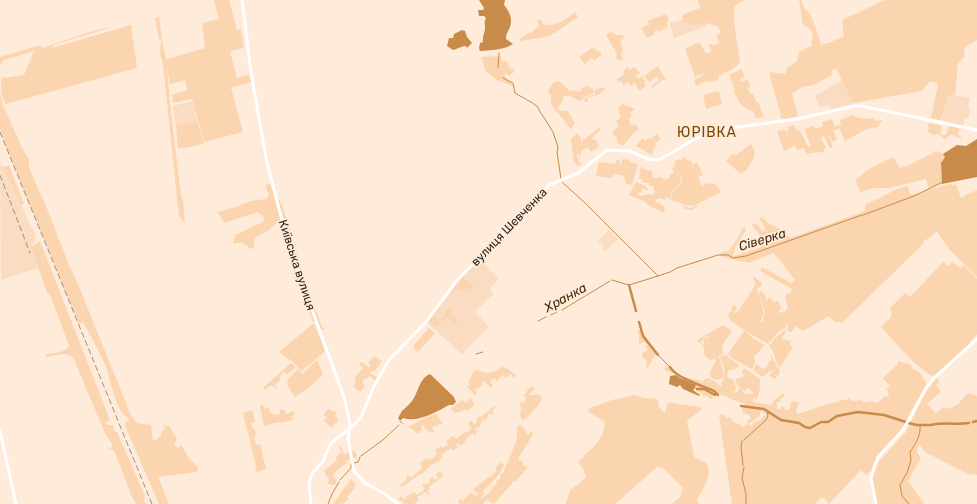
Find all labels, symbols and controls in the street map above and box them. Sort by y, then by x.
district label: ЮРІВКА [677,124,737,141]
street label: вулиця Шевченка [468,185,550,269]
street label: Київська вулиця [276,218,318,312]
water label: Сіверка [737,225,788,254]
water label: Хранка [541,280,589,316]

